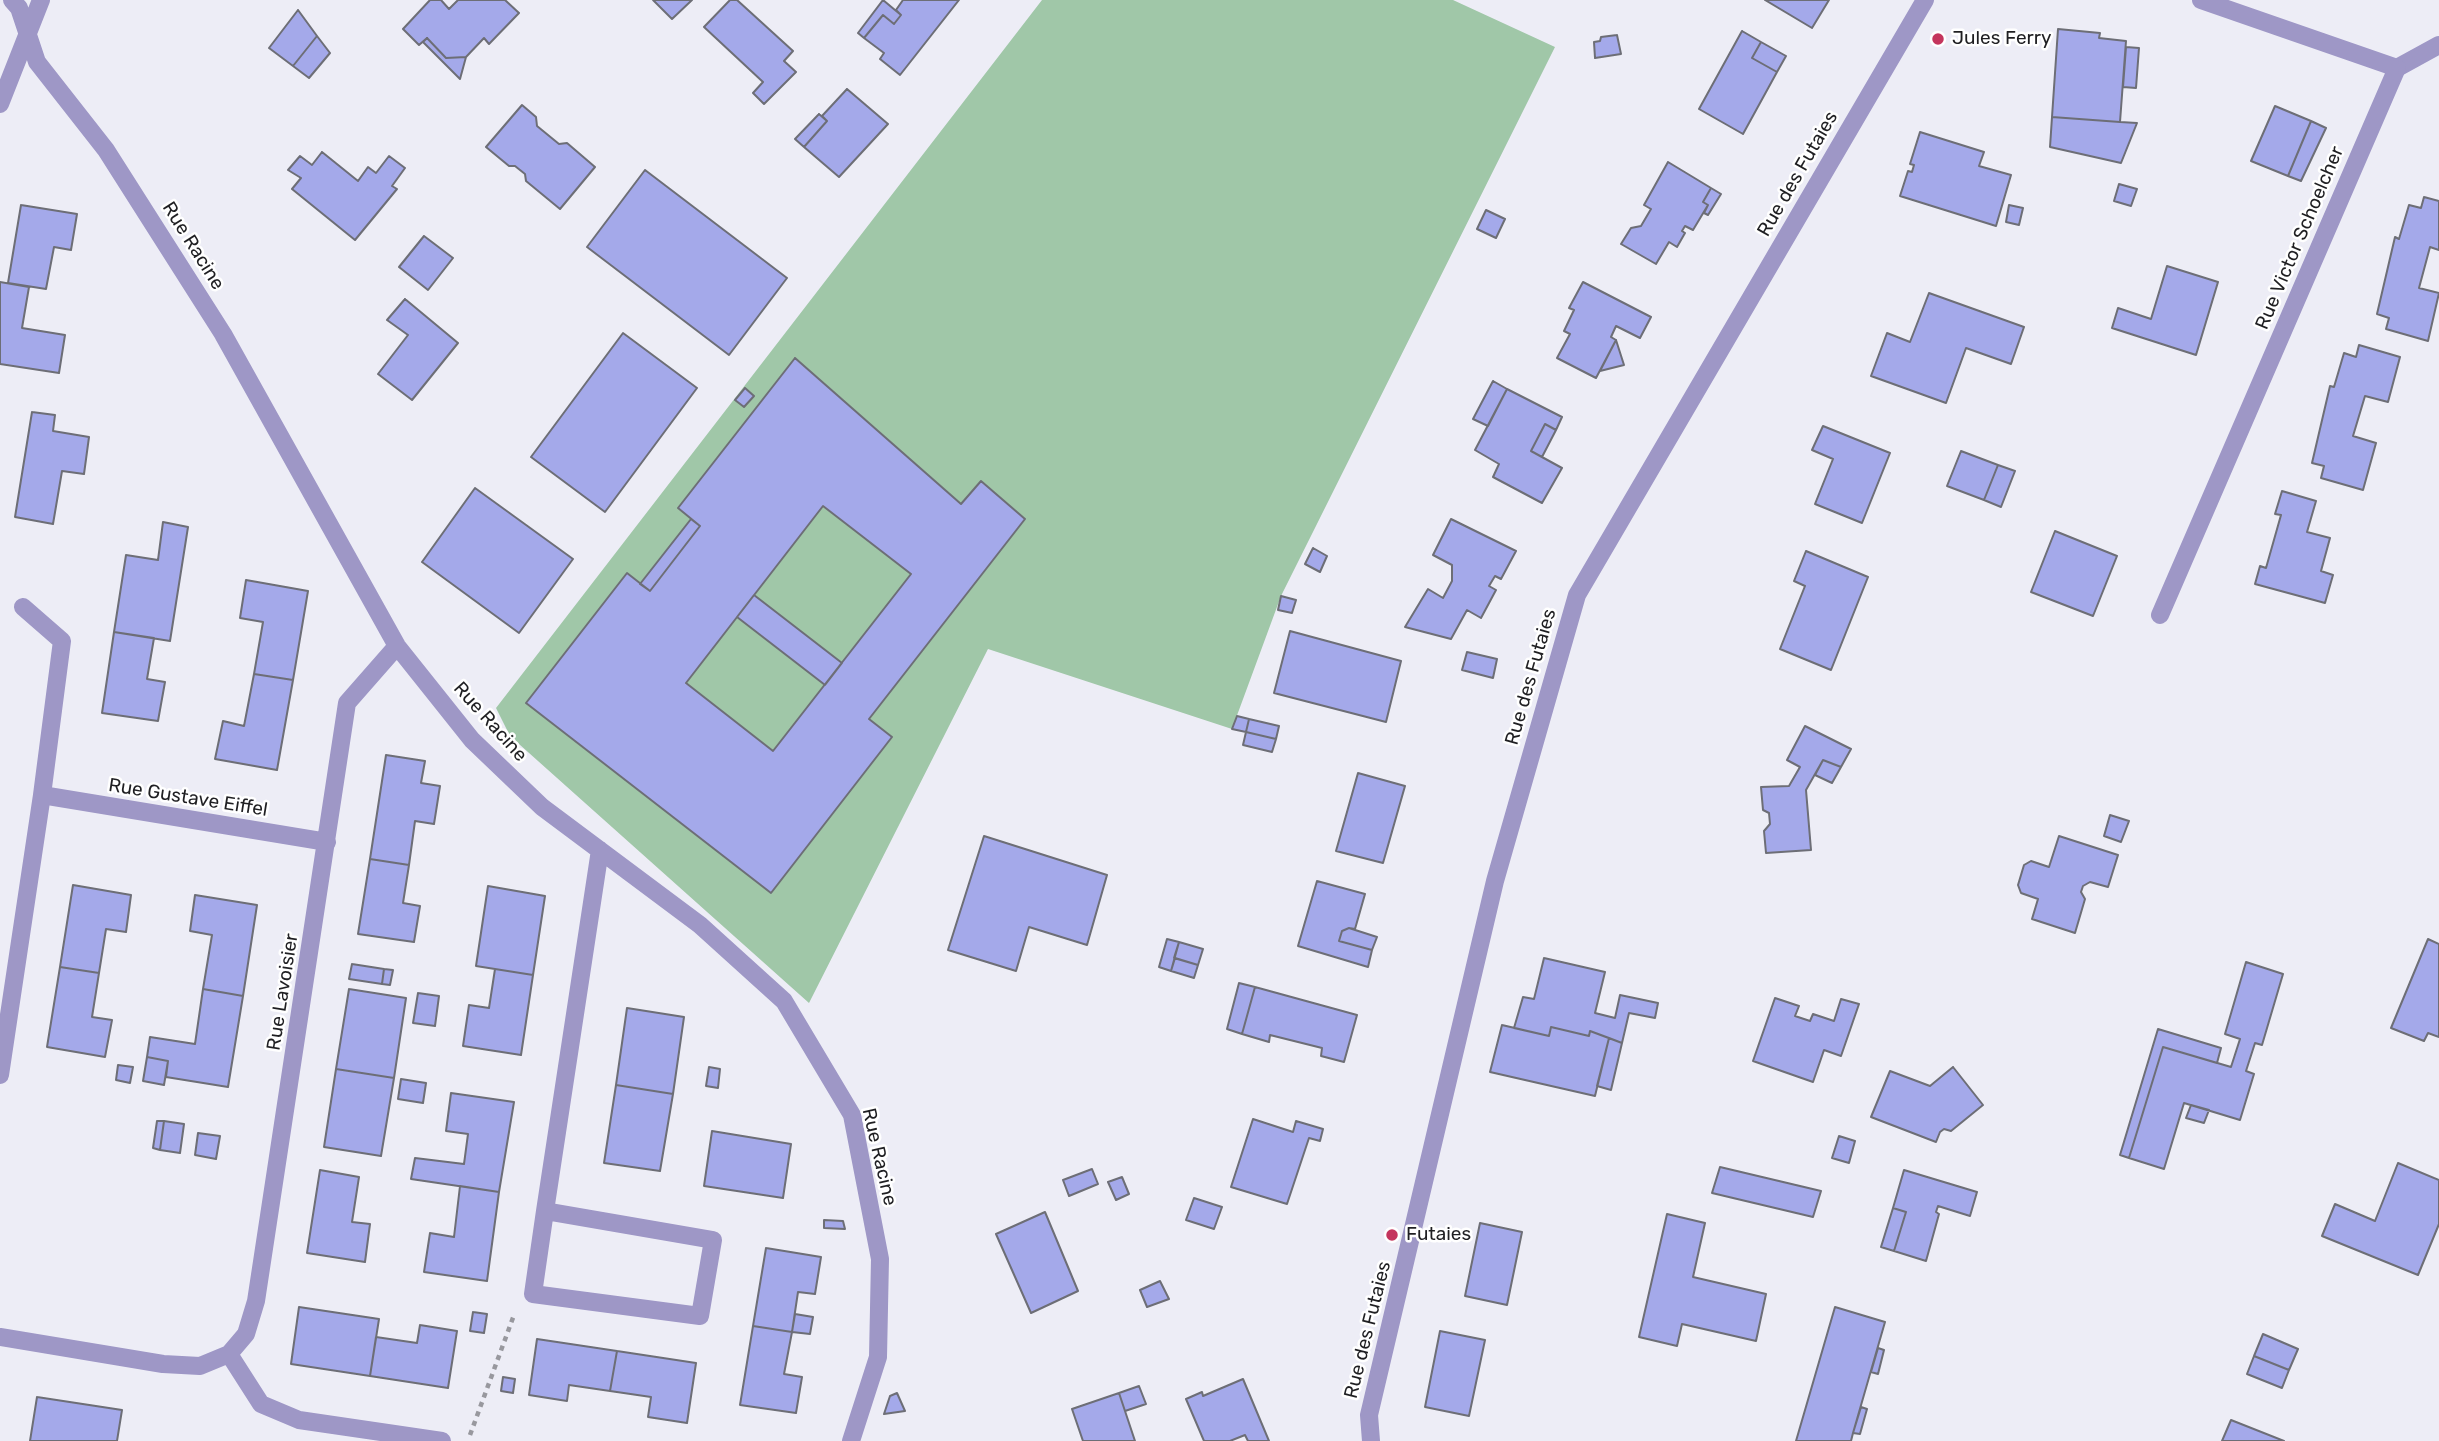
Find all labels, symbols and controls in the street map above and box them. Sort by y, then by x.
place label: Jules Ferry [1952,28,2051,50]
marker: Jules Ferry [1930,31,1946,47]
street label: Rue des Futaies [1753,107,1843,241]
street label: Rue Victor Schoelcher [2251,143,2349,333]
street label: Rue Racine [157,198,229,294]
street label: Rue des Futaies [1501,606,1561,748]
street label: Rue Racine [448,677,532,767]
street label: Rue Gustave Eiffel [107,774,269,822]
street label: Rue Lavoisier [263,932,303,1052]
street label: Rue Racine [857,1106,901,1208]
place label: Futaies [1406,1224,1471,1246]
marker: Futaies [1384,1227,1400,1243]
street label: Rue des Futaies [1340,1259,1396,1401]

